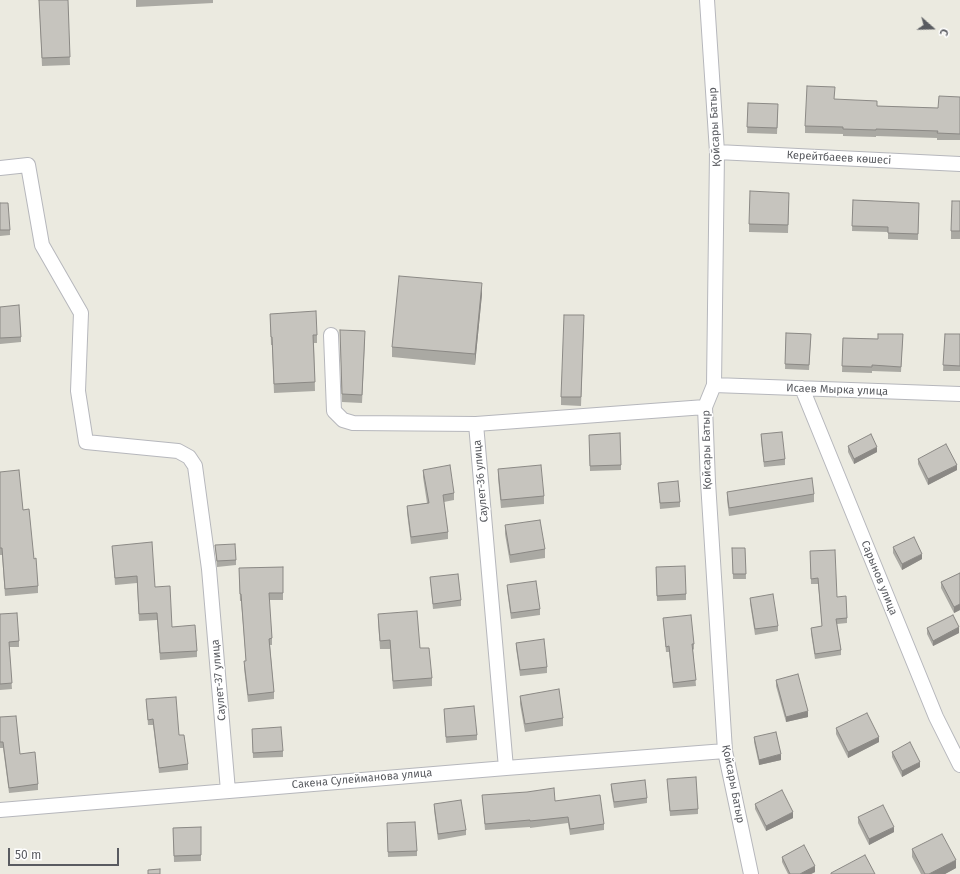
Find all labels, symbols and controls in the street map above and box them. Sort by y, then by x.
north arrow [912,8,952,48]
text: С [937,27,951,37]
street label: Қойсары Батыр [706,87,724,167]
street label: Керейтбаеев көшесі [786,149,892,167]
street label: Исаев Мырка улица [786,382,888,398]
street label: Қойсары Батыр [700,410,714,490]
street label: Саулет-36 улица [471,439,491,523]
street label: Сарынов улица [858,539,900,617]
street label: Саулет-37 улица [209,639,229,721]
street label: Қойсары Батыр [719,744,747,824]
street label: Сакена Сулейманова улица [291,766,433,792]
scale bar [10,840,121,866]
text: 50 m [15,848,41,862]

